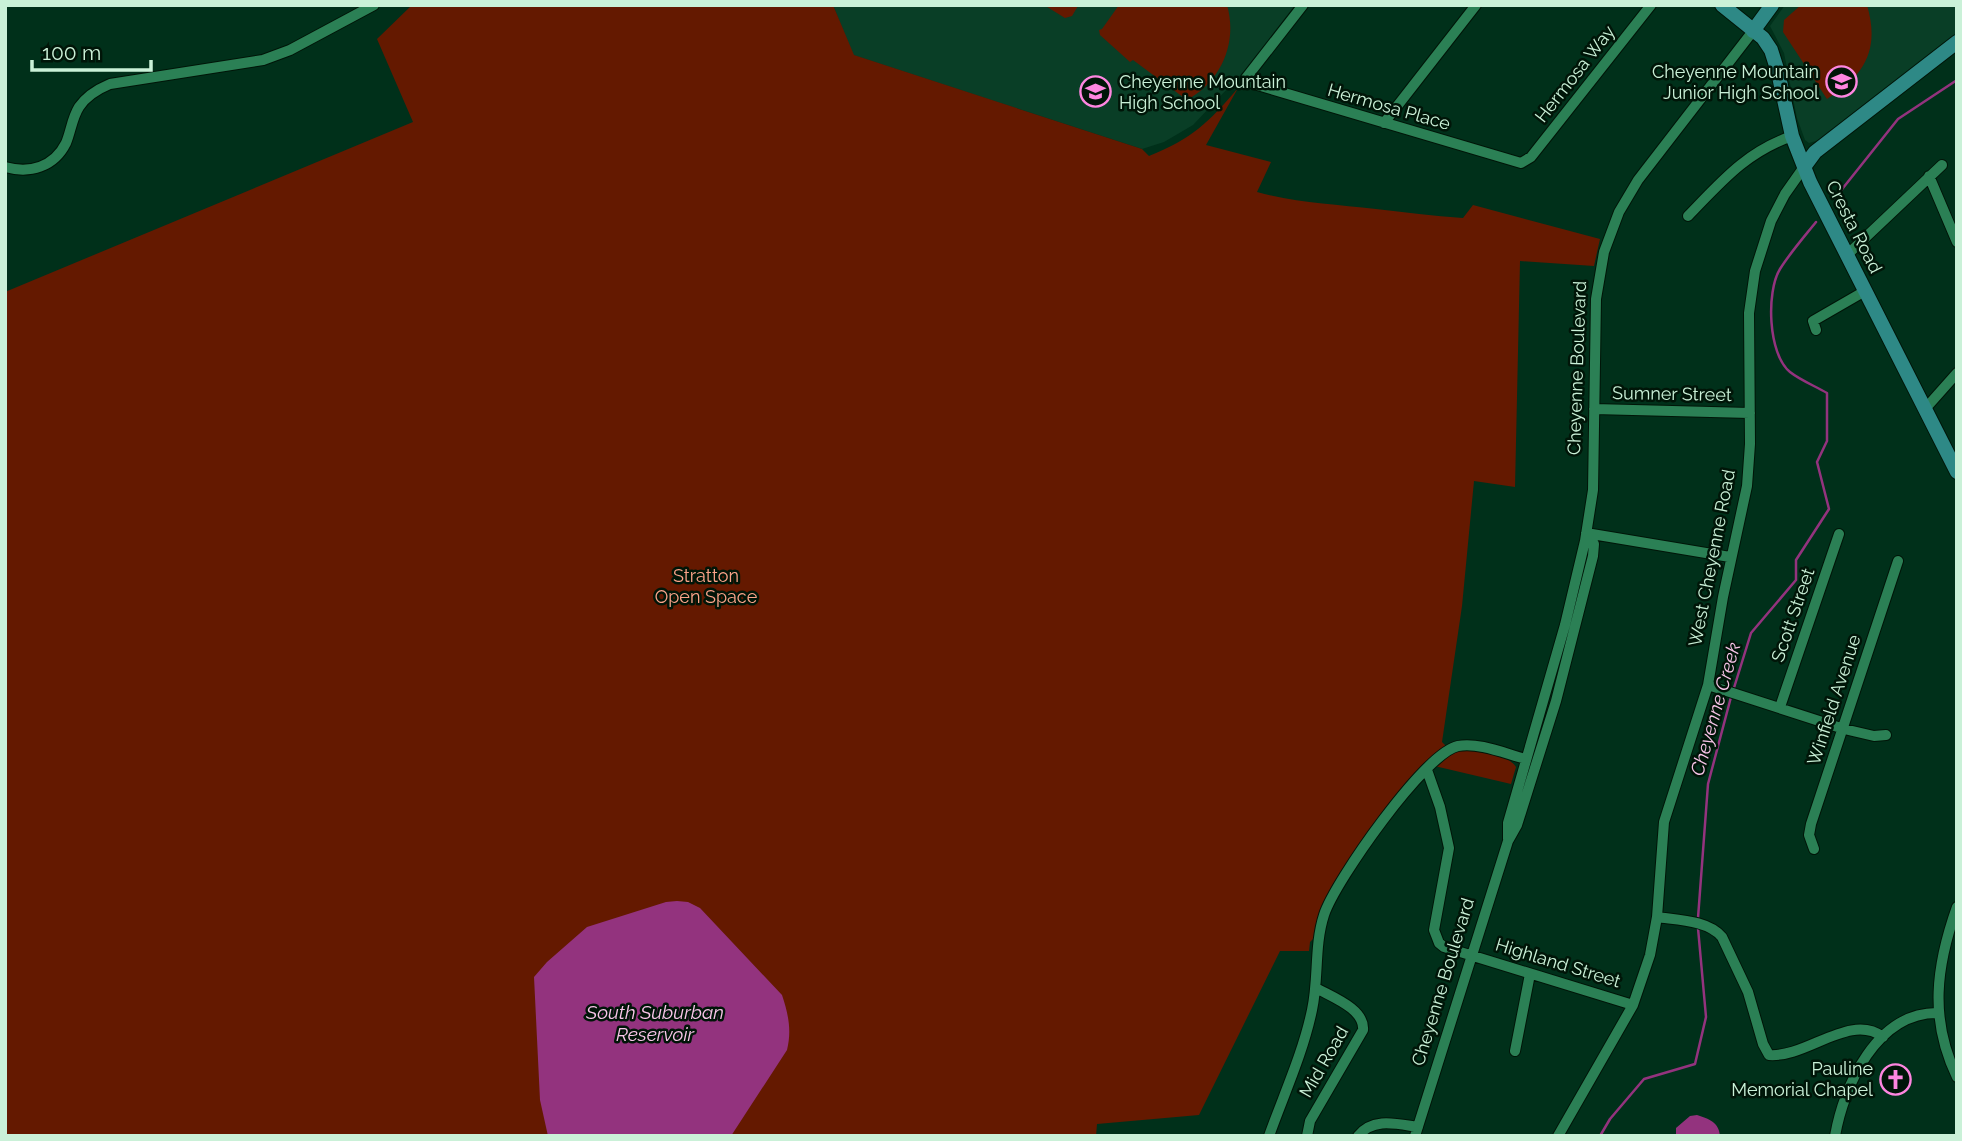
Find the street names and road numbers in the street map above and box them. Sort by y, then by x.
street label: Hermosa Way [1530,21,1619,126]
street label: Hermosa Place [1325,79,1453,134]
street label: Cresta Road [1822,177,1887,277]
street label: Cheyenne Boulevard [1563,281,1590,455]
street label: Sumner Street [1612,382,1732,405]
street label: West Cheyenne Road [1684,468,1739,648]
street label: Scott Street [1767,565,1818,665]
street label: Winfield Avenue [1803,631,1865,768]
street label: Cheyenne Boulevard [1407,895,1478,1068]
street label: Highland Street [1493,934,1623,992]
street label: Mid Road [1295,1022,1352,1101]

